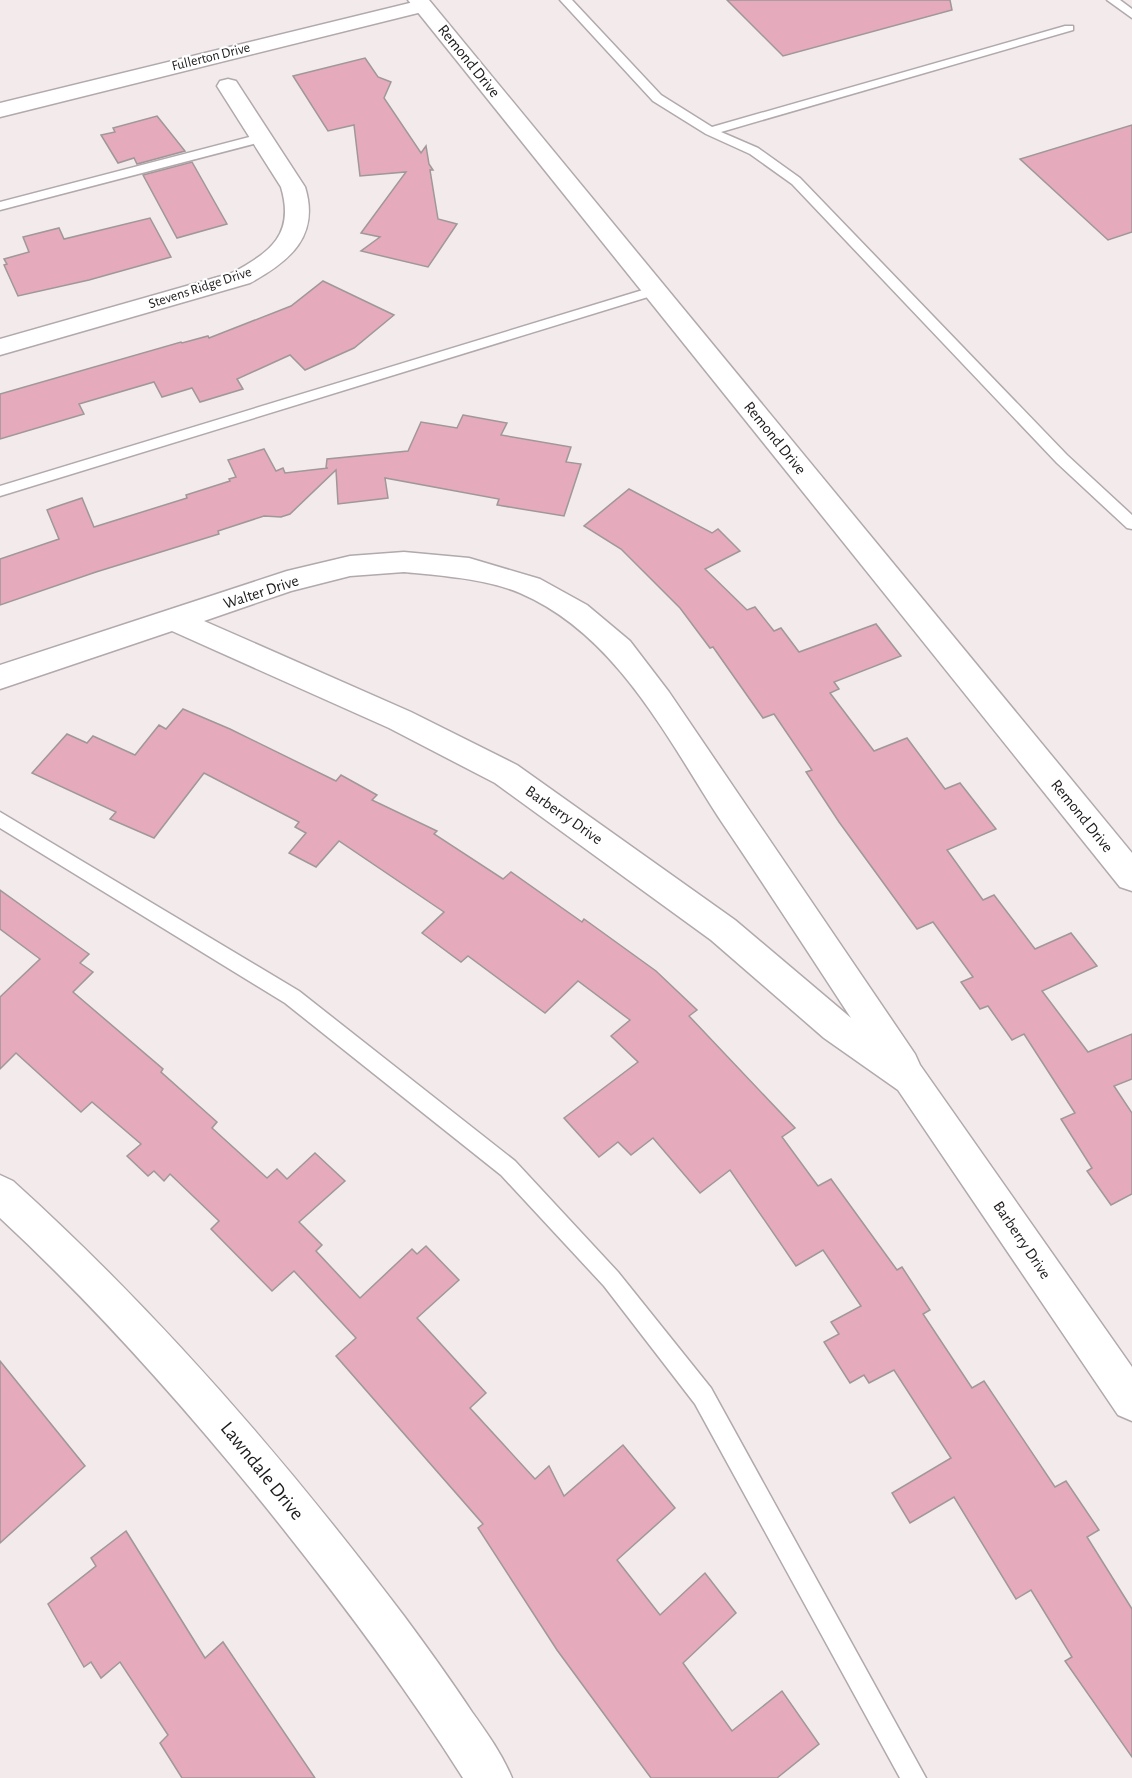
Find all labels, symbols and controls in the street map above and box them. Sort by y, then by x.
street label: Remond Drive [435,22,503,100]
street label: Fullerton Drive [170,41,252,73]
street label: Stevens Ridge Drive [147,265,253,311]
street label: Remond Drive [741,399,809,477]
street label: Walter Drive [221,572,301,612]
street label: Remond Drive [1048,777,1116,855]
street label: Barberry Drive [522,783,605,848]
street label: Barberry Drive [989,1198,1054,1282]
street label: Lawndale Drive [217,1418,307,1524]

